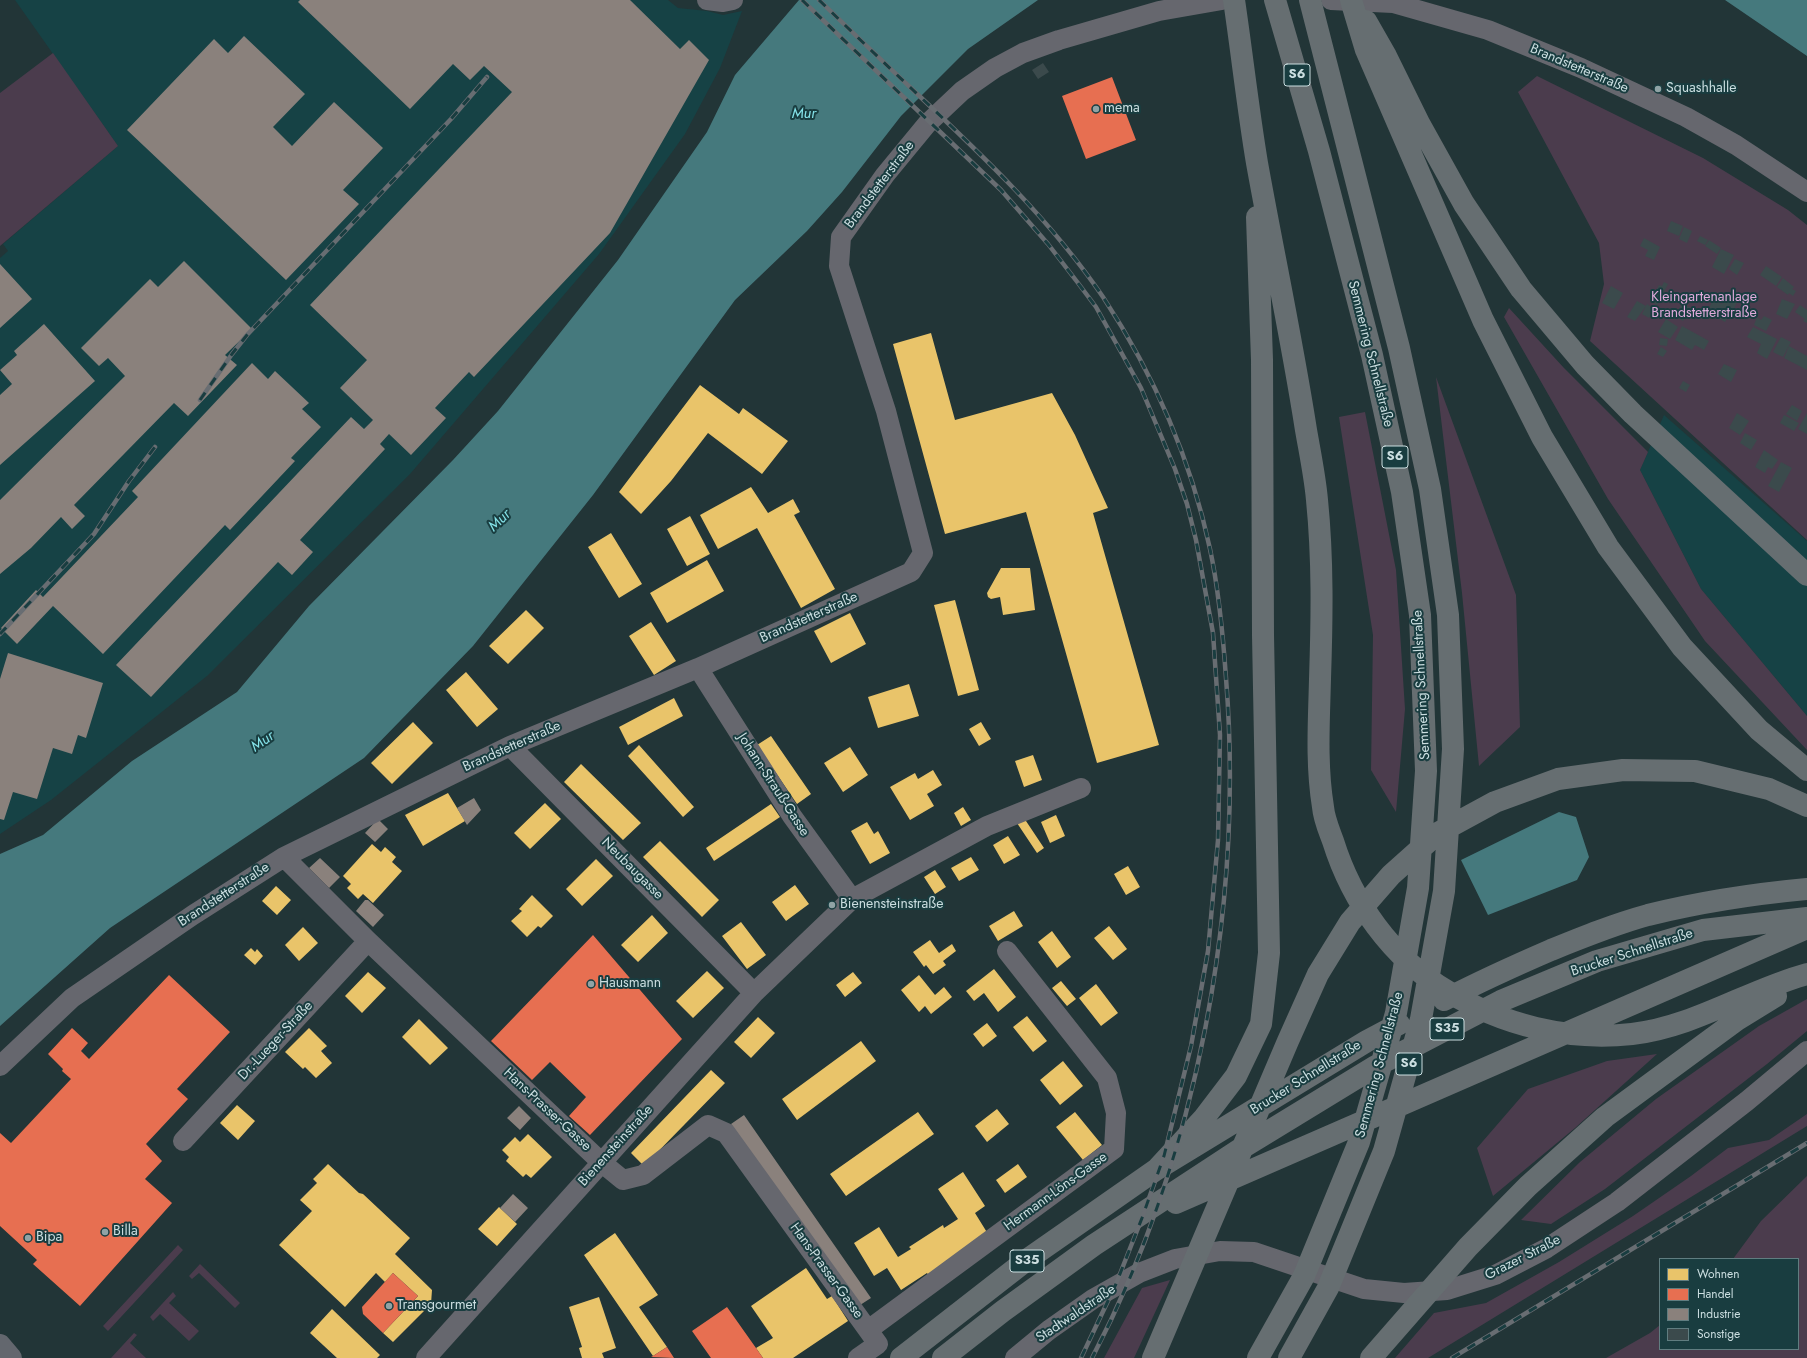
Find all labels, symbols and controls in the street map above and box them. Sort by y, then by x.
street label: Brandstetterstraße [1527,41,1631,97]
road number: S6 [1284,64,1310,86]
place label: Squashhalle [1666,81,1736,97]
marker: Squashhalle [1653,84,1663,94]
place label: mema [1104,101,1140,117]
marker: mema [1091,104,1101,114]
water label: Mur [792,105,816,123]
street label: Brandstetterstraße [842,138,918,232]
street label: Semmering Schnellstraße [1344,279,1396,429]
park label: Kleingartenanlage Brandstetterstraße [1651,290,1757,322]
road number: S6 [1382,446,1408,468]
water label: Mur [485,506,515,536]
street label: Brandstetterstraße [757,589,861,647]
street label: Semmering Schnellstraße [1410,610,1434,760]
street label: Brandstetterstraße [460,718,564,776]
water label: Mur [248,728,278,756]
street label: Johann-Strauß-Gasse [733,730,813,840]
street label: Neubaugasse [598,835,666,903]
street label: Brandstetterstraße [175,859,273,931]
place label: Bienensteinstraße [840,897,943,913]
marker: Bienensteinstraße [827,900,837,910]
street label: Brucker Schnellstraße [1569,925,1695,981]
place label: Hausmann [599,976,661,992]
marker: Hausmann [586,979,596,989]
street label: Semmering Schnellstraße [1352,990,1408,1140]
street label: Dr.-Lueger-Straße [235,998,317,1084]
road number: S35 [1430,1018,1464,1040]
street label: Brucker Schnellstraße [1248,1037,1364,1119]
road number: S6 [1396,1053,1422,1075]
street label: Hans-Prasser-Gasse [500,1065,594,1155]
street label: Bienensteinstraße [575,1102,657,1190]
street label: Hermann-Löns-Gasse [1001,1149,1111,1235]
street label: Hans-Prasser-Gasse [786,1220,866,1322]
place label: Billa [113,1224,138,1240]
marker: Billa [100,1227,110,1237]
place label: Bipa [36,1230,62,1246]
street label: Grazer Straße [1482,1232,1564,1284]
marker: Bipa [23,1233,33,1243]
road number: S35 [1010,1250,1044,1272]
legend [1659,1258,1799,1350]
text: Wohnen [1697,1265,1740,1283]
street label: Stadtwaldstraße [1033,1281,1119,1347]
text: Handel [1697,1285,1733,1303]
place label: Transgourmet [397,1298,476,1314]
marker: Transgourmet [384,1301,394,1311]
text: Industrie [1697,1305,1741,1323]
text: Sonstige [1697,1325,1740,1343]

